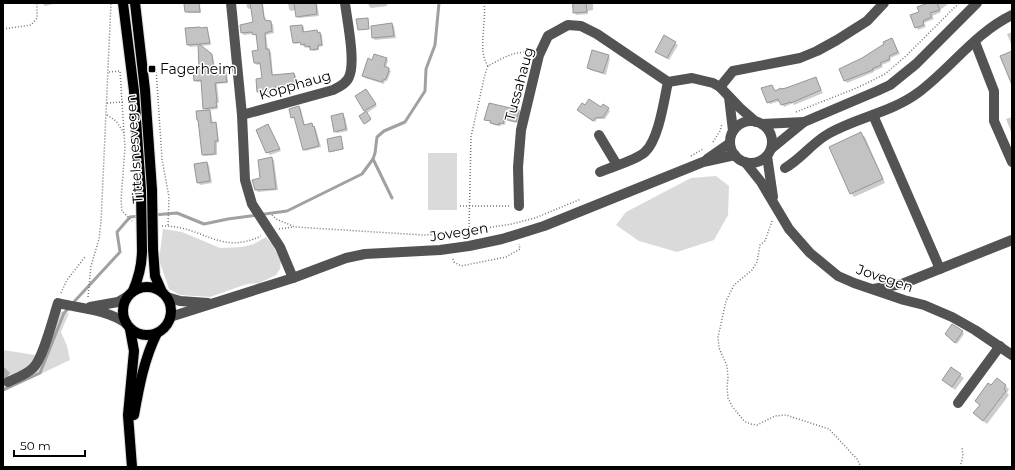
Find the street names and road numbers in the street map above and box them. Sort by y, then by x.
street label: Tussahaug [500,45,538,123]
street label: Kopphaug [257,66,333,104]
street label: Tittelsnesvegen [121,94,147,204]
street label: Jovegen [427,219,490,246]
street label: Jovegen [853,260,916,296]

